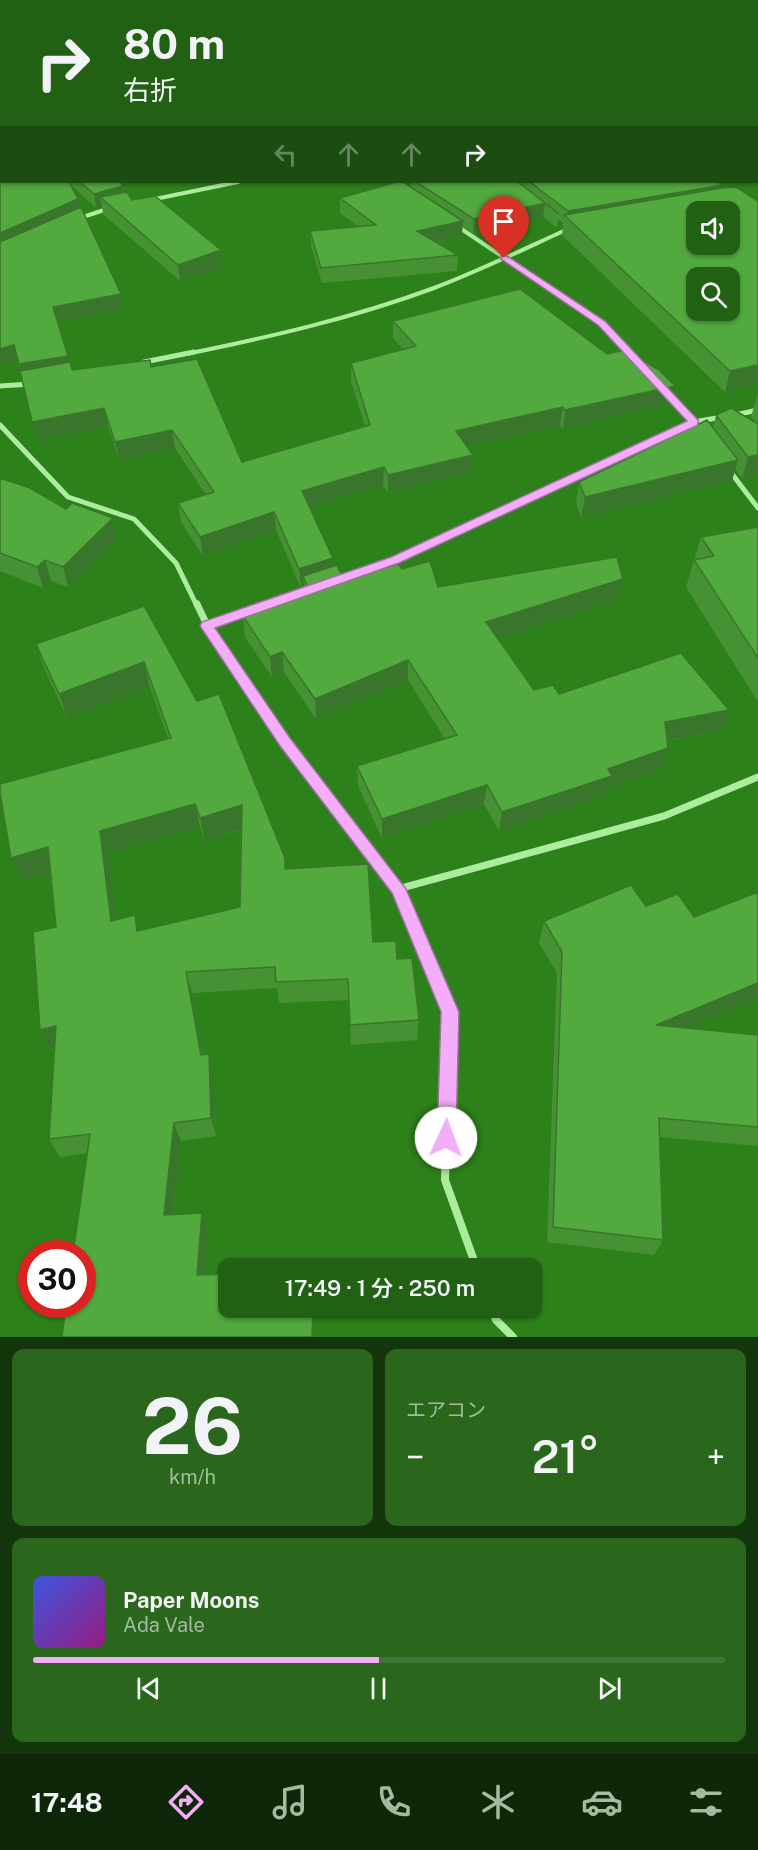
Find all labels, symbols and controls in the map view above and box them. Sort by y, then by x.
text: 80 m [123,19,225,68]
icon: right [24,24,102,102]
text: 右折 [123,74,177,106]
icon: left [269,138,302,171]
icon: ahead [332,138,365,171]
icon: ahead [395,138,428,171]
icon: right [458,138,491,171]
pin [478,196,529,258]
map controls [686,201,740,321]
button: sound [686,201,740,255]
icon: arrive [487,205,520,238]
button: search [686,267,740,321]
position arrow [414,1106,478,1170]
speed limit sign: 30 [18,1240,96,1318]
text: 17:49 · 1 分 · 250 m [285,1275,475,1301]
text: 26 [142,1380,243,1472]
text: エアコン [406,1398,486,1422]
text: 21° [532,1430,599,1483]
text: − [406,1438,424,1476]
text: + [707,1438,725,1476]
text: km/h [169,1465,216,1489]
text: Paper Moons [123,1587,259,1613]
text: Ada Vale [123,1613,205,1637]
icon: previous [132,1672,165,1705]
icon: pause [362,1672,395,1705]
icon: next [593,1672,626,1705]
icon: directions [165,1781,207,1823]
icon: music [269,1781,311,1823]
icon: phone [373,1781,415,1823]
icon: climate [477,1781,519,1823]
icon: car [581,1781,623,1823]
icon: filters [685,1781,727,1823]
text: 17:48 [31,1786,103,1818]

